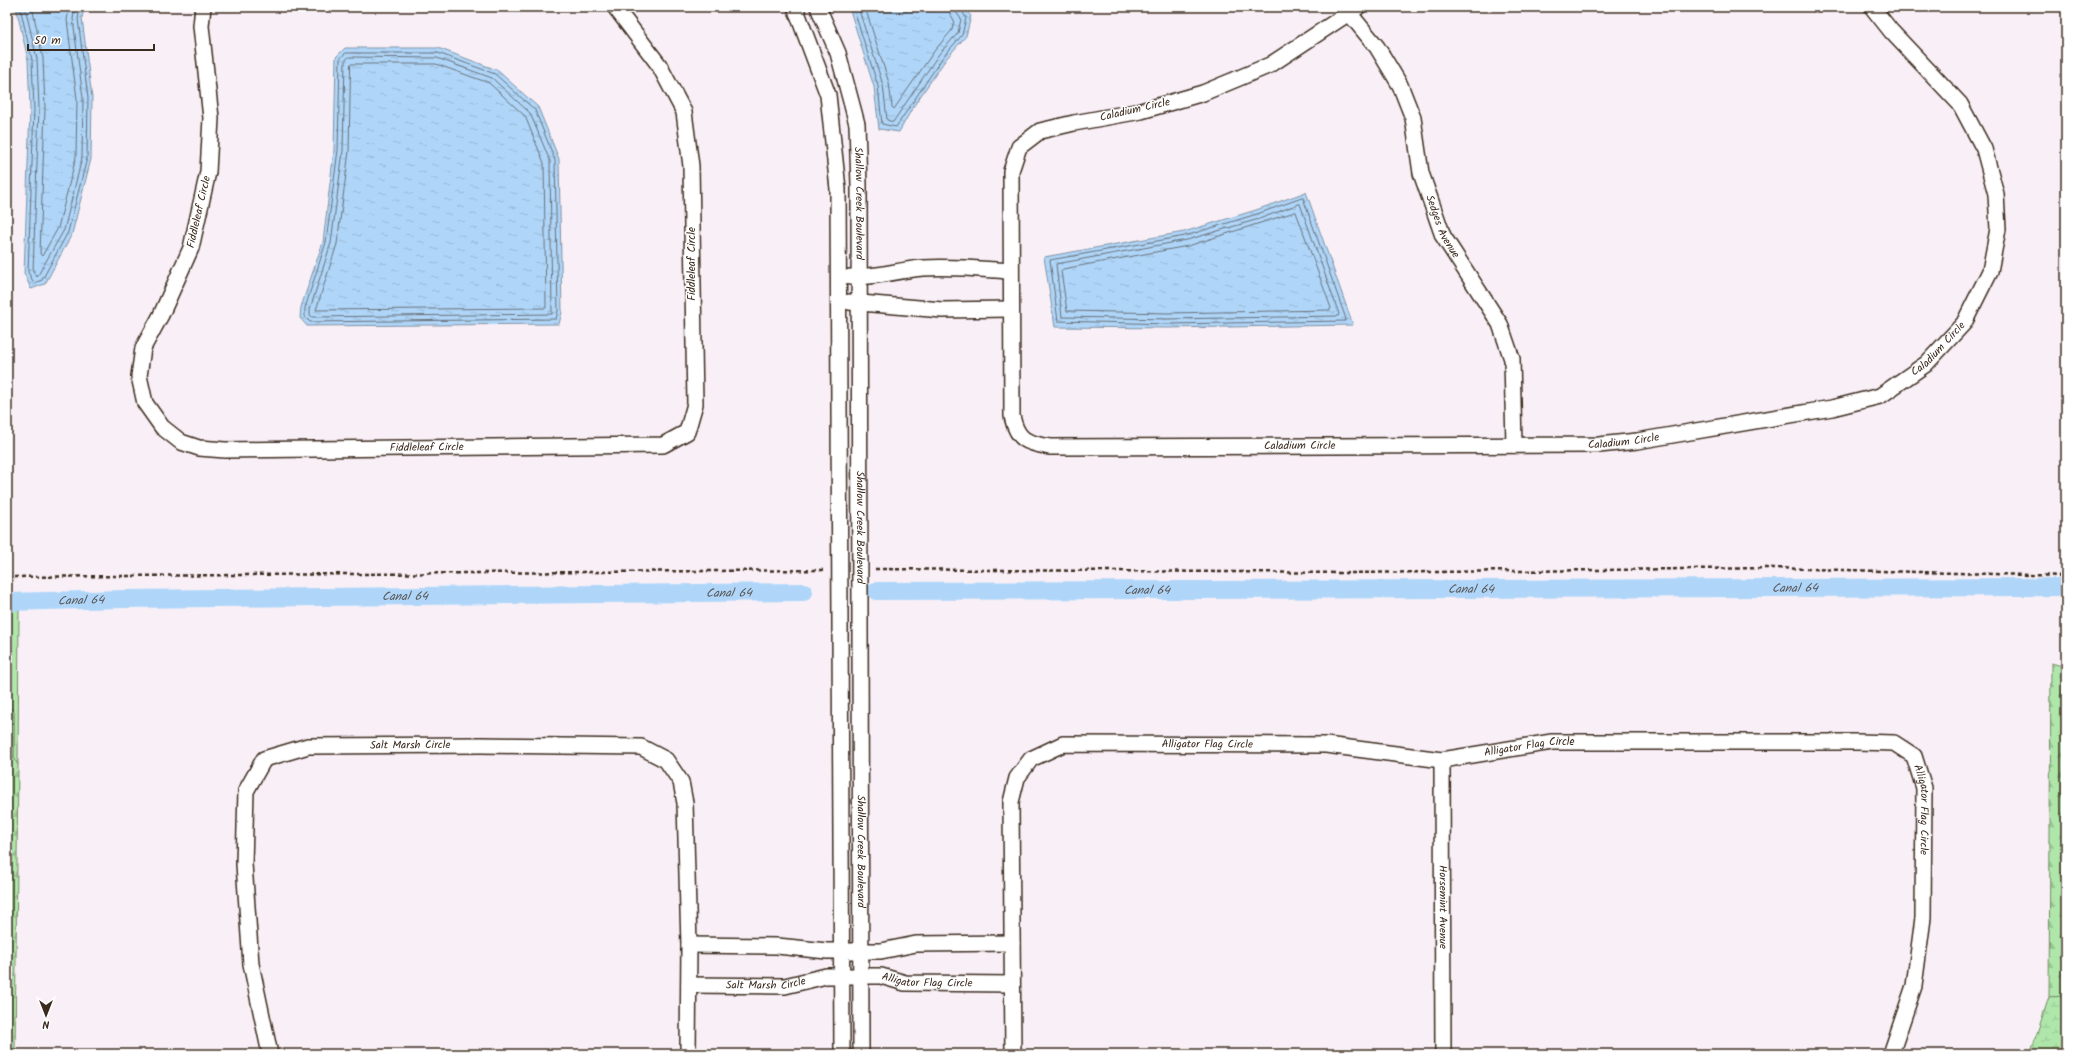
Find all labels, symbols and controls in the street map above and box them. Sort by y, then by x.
scale bar [28,26,154,52]
text: 50 m [34,31,61,50]
street label: Caladium Circle [1098,93,1172,127]
street label: Shallow Creek Boulevard [849,147,868,260]
street label: Fiddleleaf Circle [182,174,216,250]
street label: Sedges Avenue [1420,193,1464,262]
street label: Fiddleleaf Circle [683,227,701,301]
street label: Caladium Circle [1907,317,1970,381]
street label: Caladium Circle [1588,428,1661,454]
street label: Caladium Circle [1264,437,1336,455]
street label: Fiddleleaf Circle [390,438,464,457]
street label: Shallow Creek Boulevard [851,471,869,584]
water label: Canal 64 [1772,578,1819,597]
water label: Canal 64 [1448,579,1495,599]
water label: Canal 64 [1124,581,1171,600]
water label: Canal 64 [706,583,753,603]
water label: Canal 64 [382,586,429,606]
water label: Canal 64 [58,590,106,610]
street label: Alligator Flag Circle [1483,733,1575,762]
street label: Alligator Flag Circle [1162,735,1253,754]
street label: Salt Marsh Circle [370,736,450,755]
street label: Alligator Flag Circle [1908,762,1933,855]
street label: Shallow Creek Boulevard [851,795,870,908]
street label: Horsemint Avenue [1433,865,1452,949]
street label: Alligator Flag Circle [880,968,973,993]
street label: Salt Marsh Circle [726,972,808,995]
north arrow [26,995,66,1035]
text: N [42,1015,49,1033]

